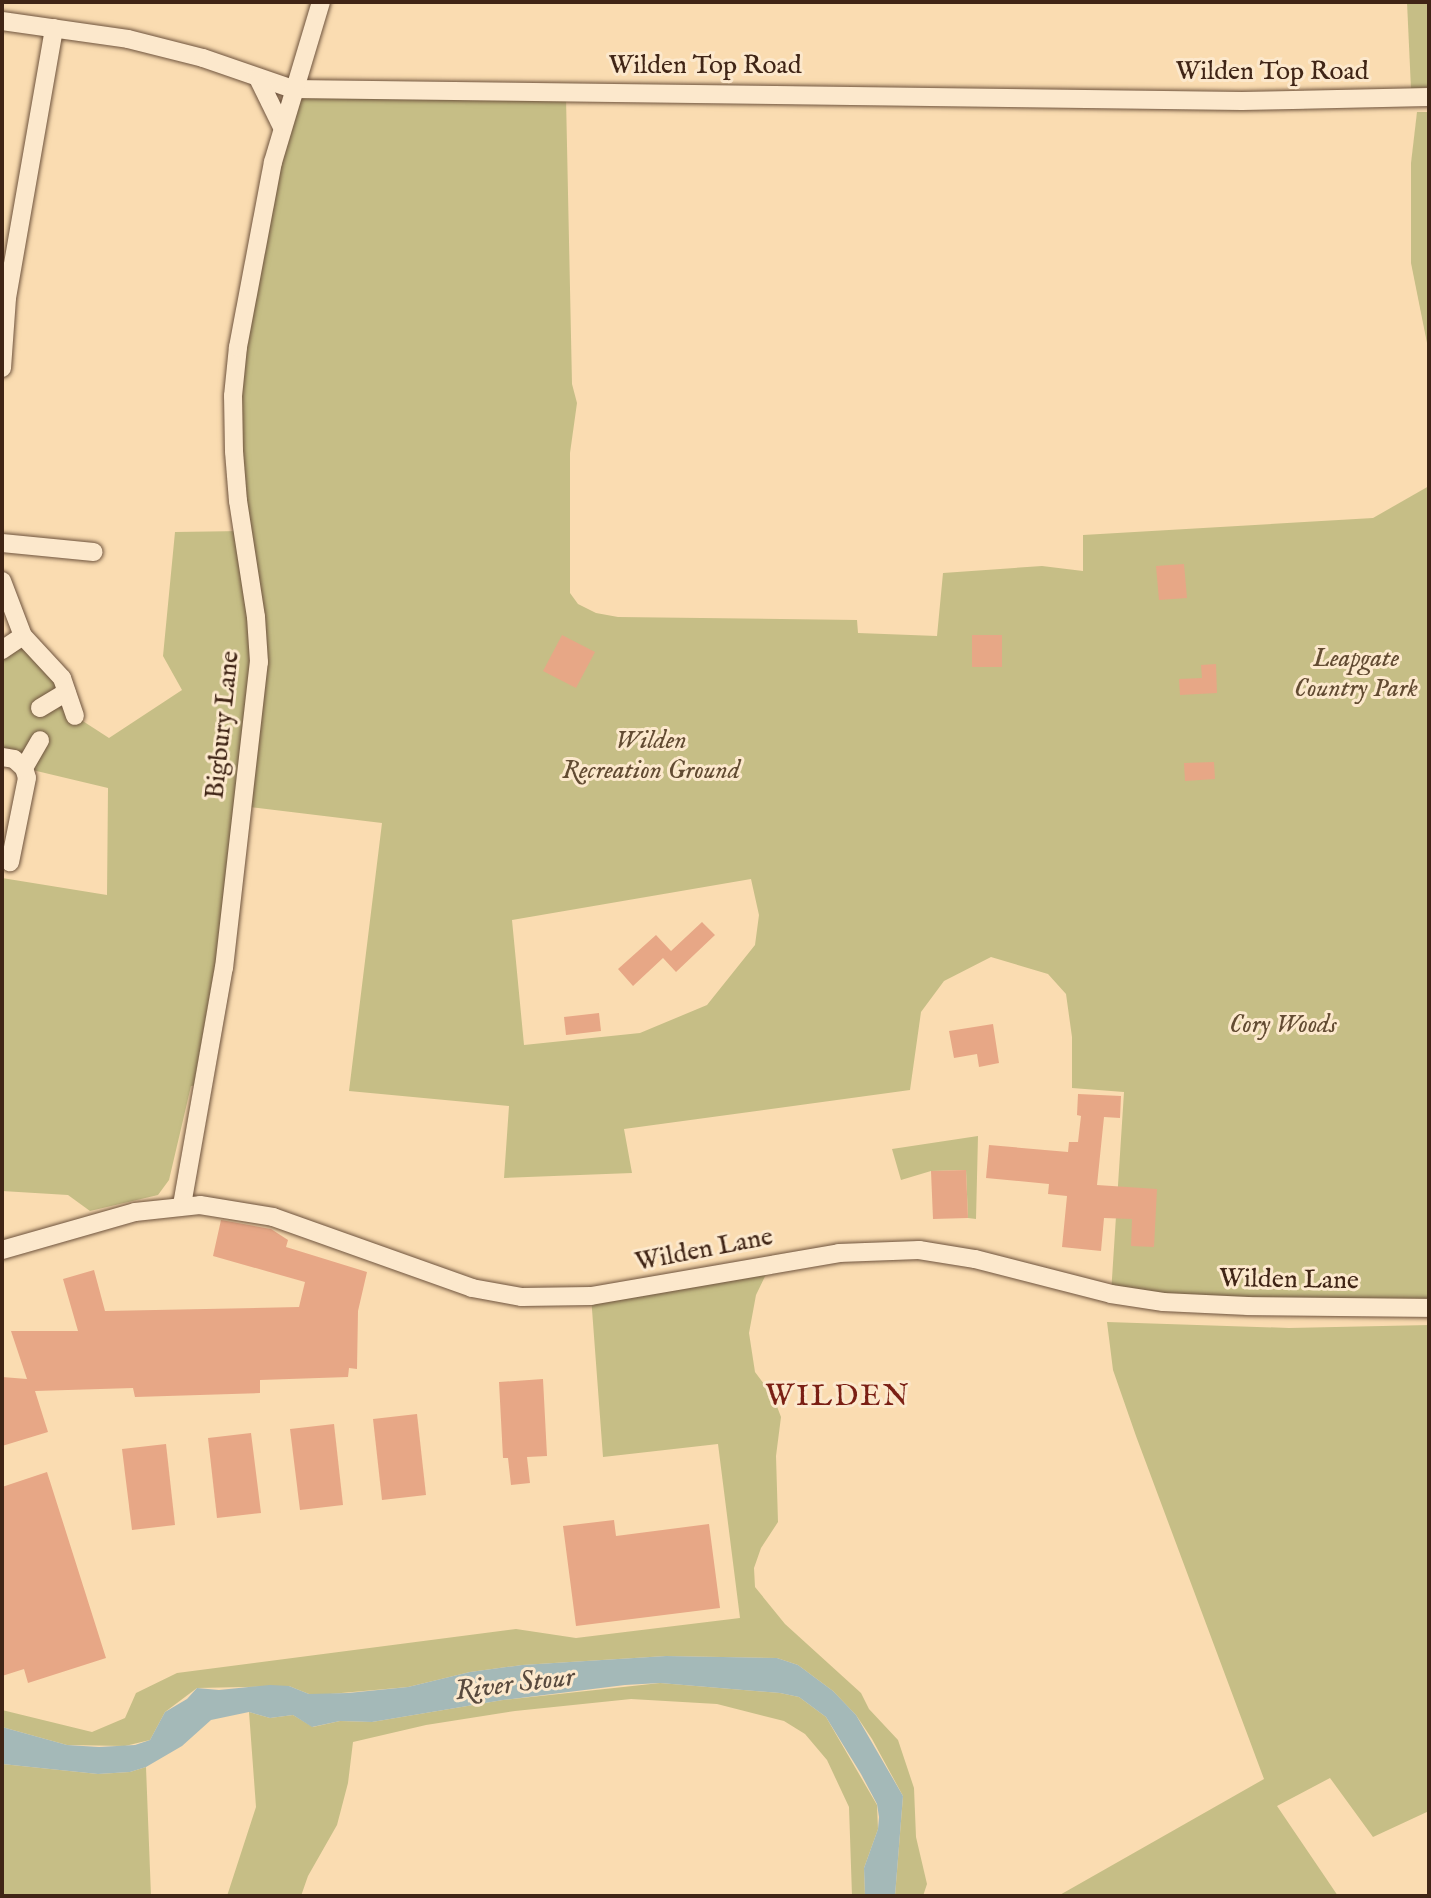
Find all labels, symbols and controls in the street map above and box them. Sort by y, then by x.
street label: Wilden Top Road [608,50,802,82]
street label: Wilden Top Road [1175,56,1369,88]
park label: Leapgate Country Park [1294,643,1418,704]
street label: Bigbury Lane [200,649,246,801]
park label: Wilden Recreation Ground [562,725,740,786]
park label: Cory Woods [1229,1009,1337,1041]
street label: Wilden Lane [633,1221,775,1279]
street label: Wilden Lane [1219,1263,1359,1297]
district label: WILDEN [766,1379,910,1415]
water label: River Stour [453,1661,577,1709]

